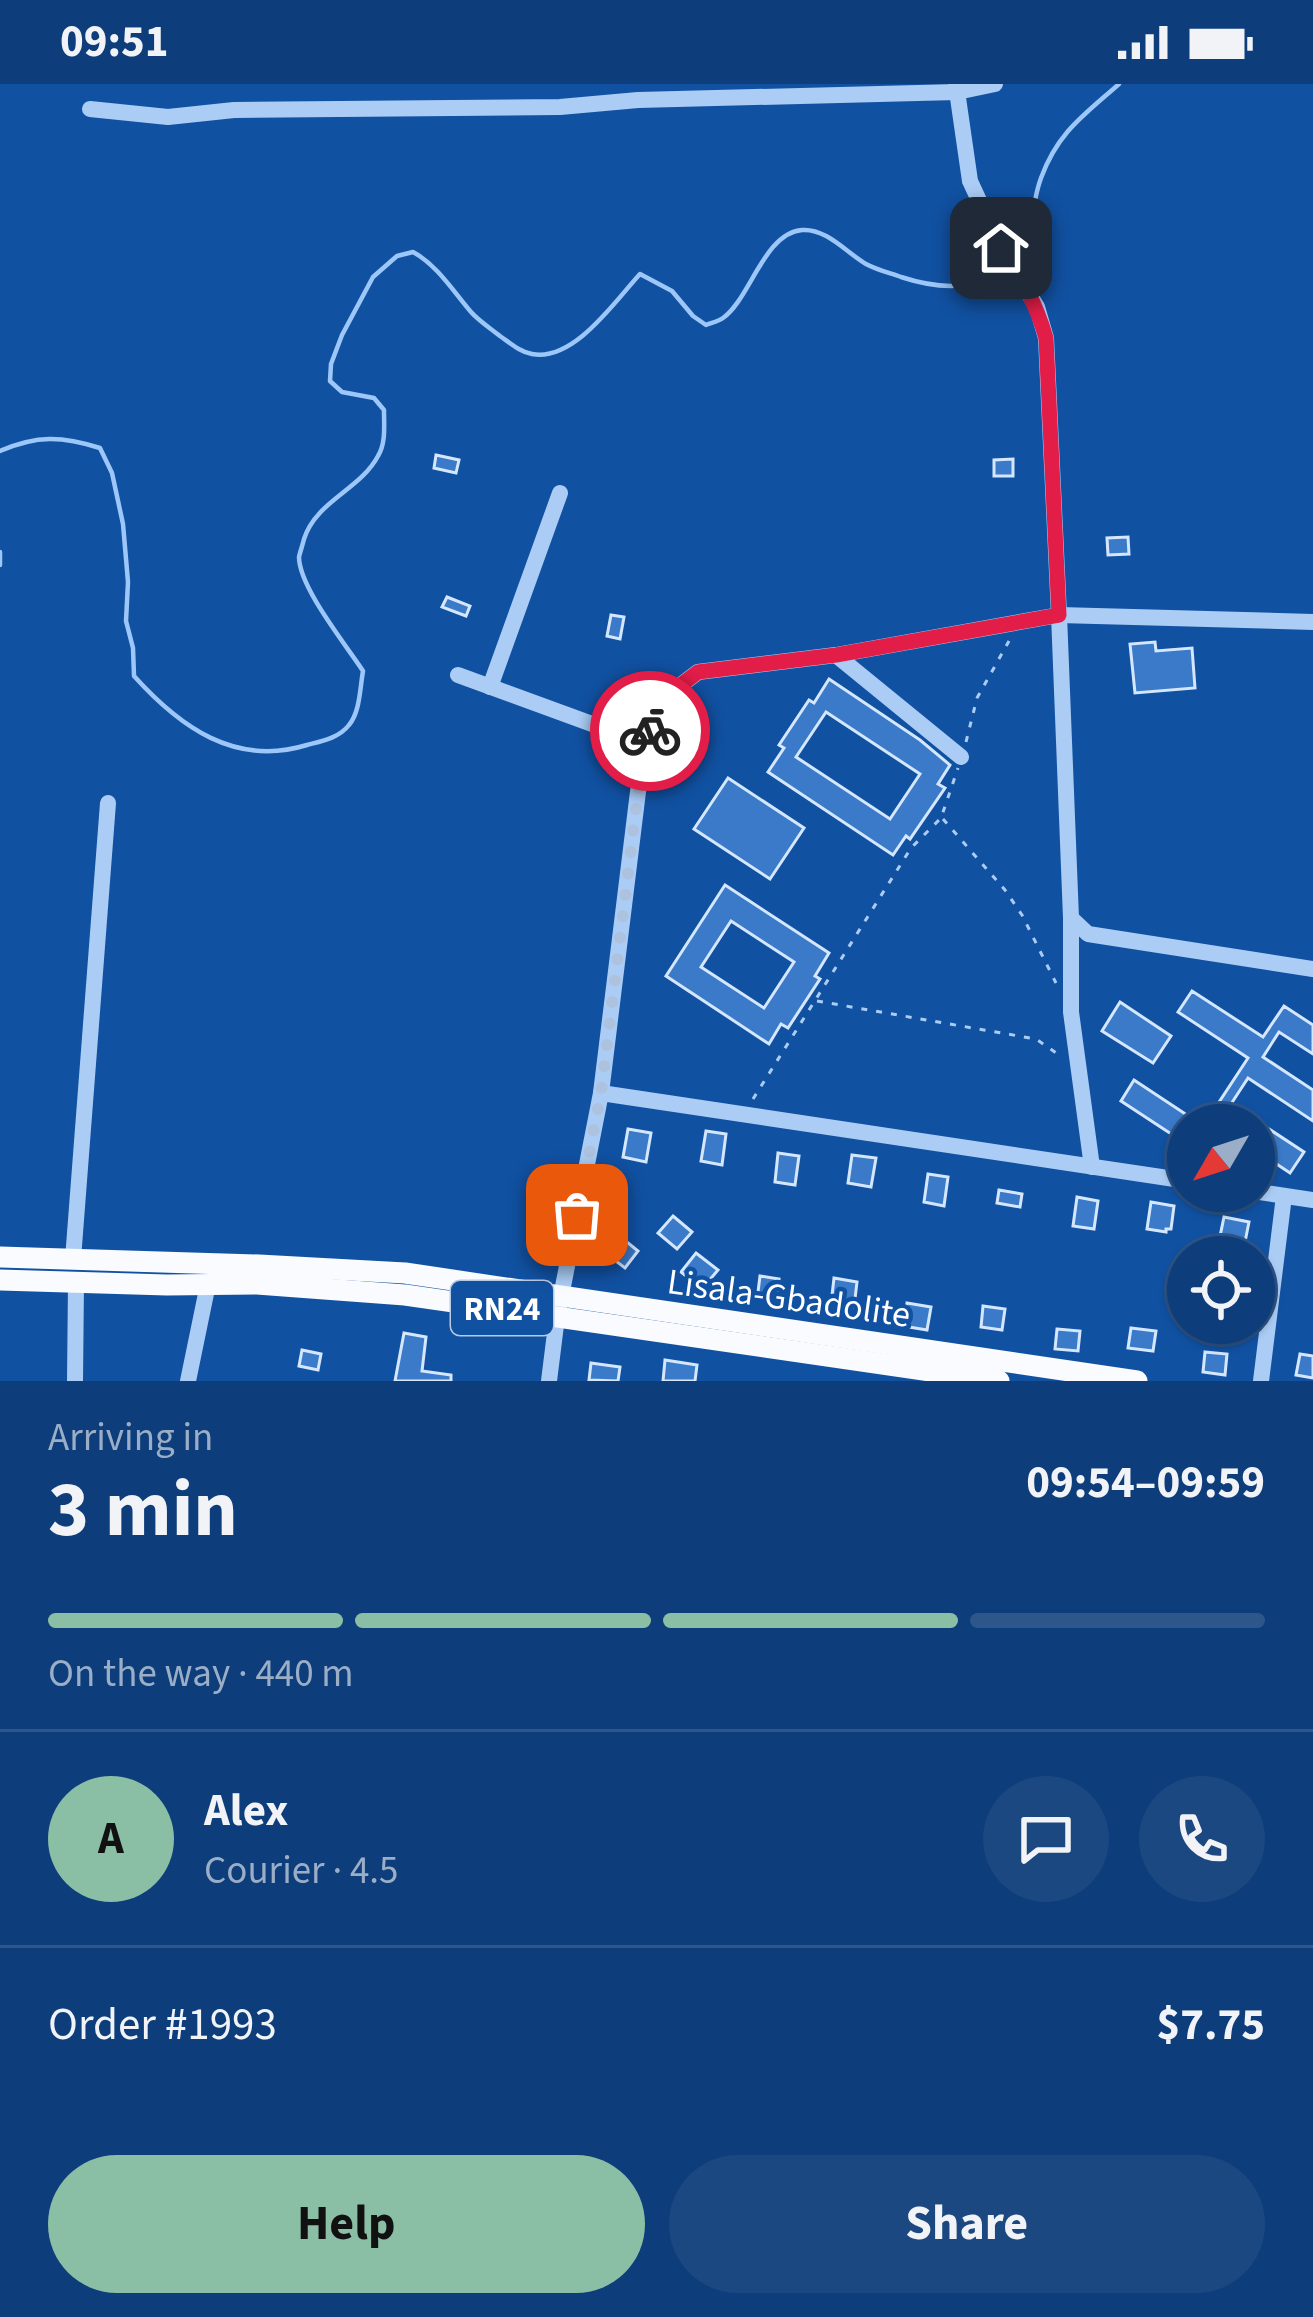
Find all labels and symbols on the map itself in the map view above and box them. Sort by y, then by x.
pin [950,197,1052,299]
courier [590,671,710,791]
north arrow [1167,1104,1275,1212]
pin [526,1164,628,1266]
street label: Lisala-Gbadolite [664,1256,914,1341]
road number: RN24 [451,1281,553,1335]

